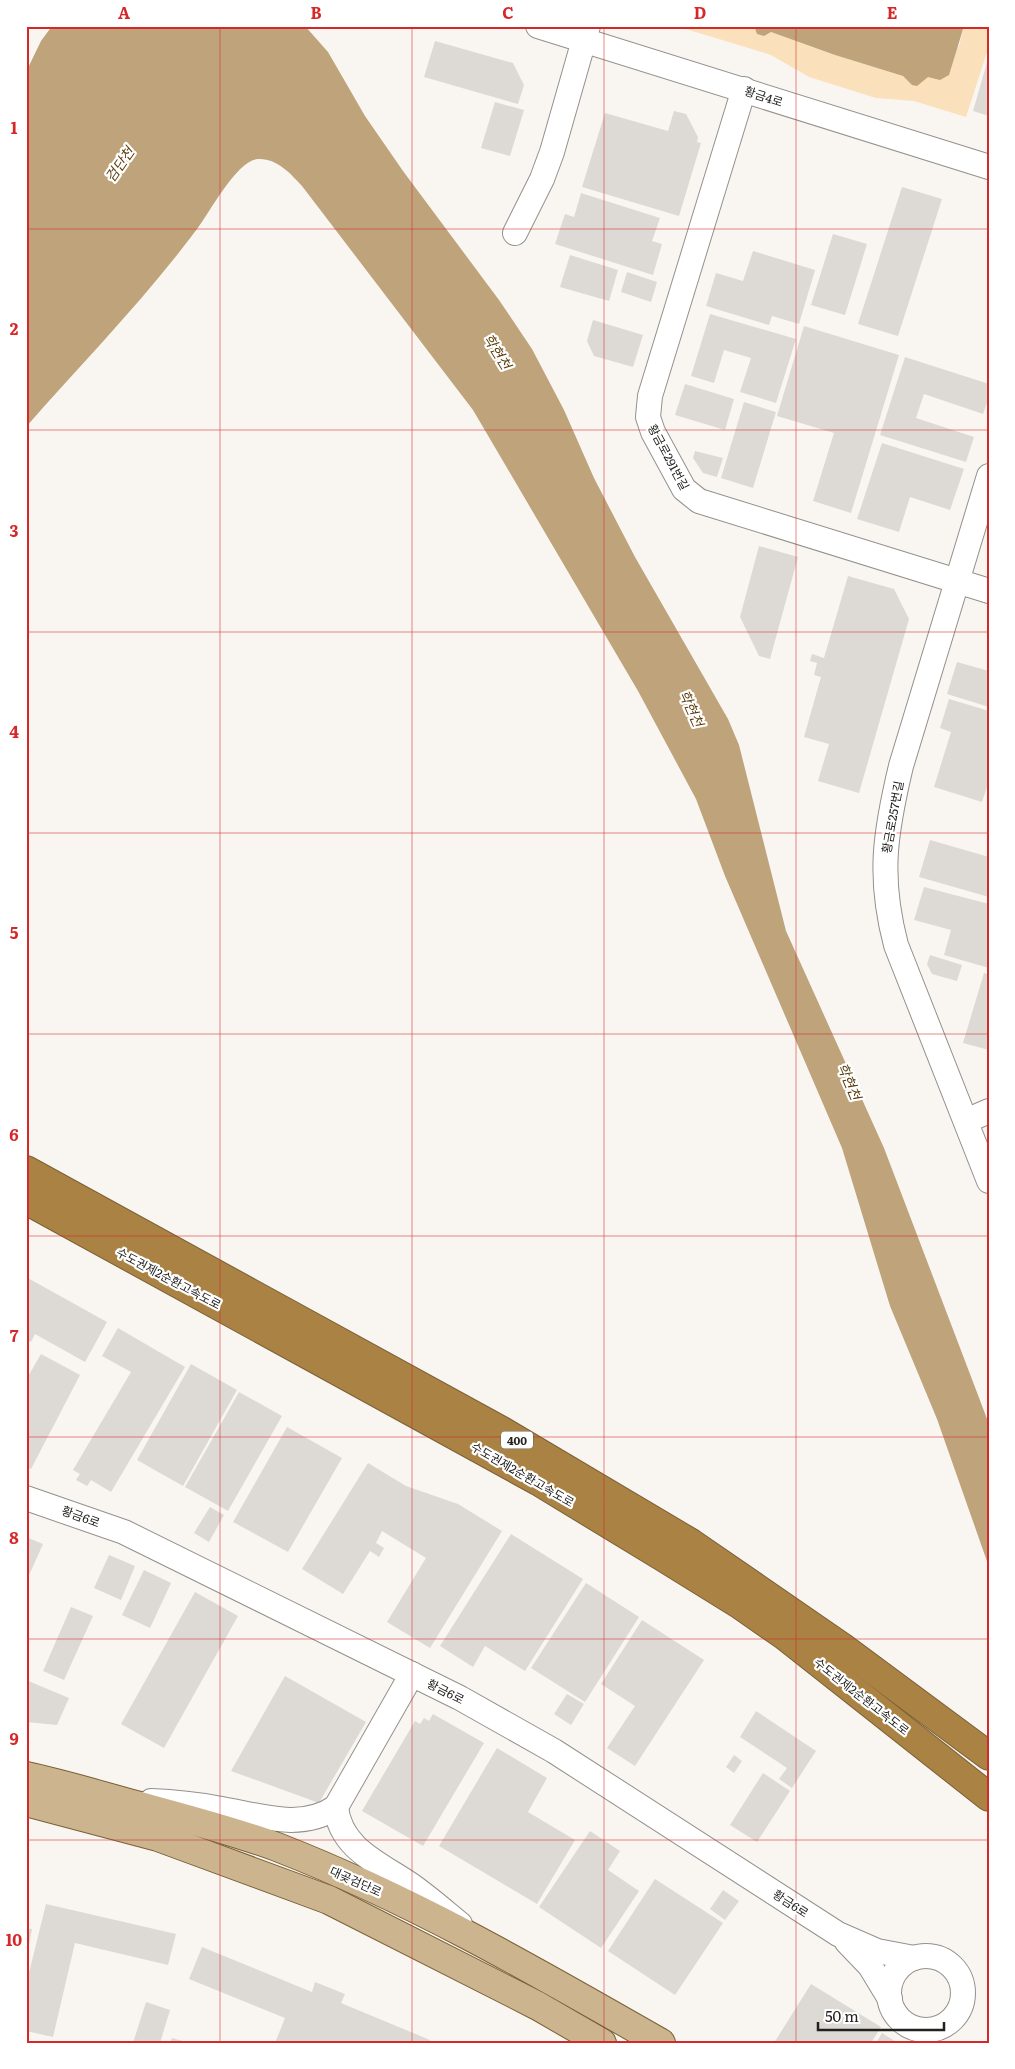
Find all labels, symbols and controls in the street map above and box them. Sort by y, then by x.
text: A [118,0,130,24]
text: B [310,0,322,24]
text: C [502,0,514,24]
text: D [694,0,706,24]
text: E [887,0,898,24]
street label: 황금4로 [742,81,786,111]
text: 1 [11,115,18,139]
water label: 검단천 [100,142,139,186]
text: 2 [10,316,19,340]
water label: 학현천 [479,329,517,374]
street label: 황금로291번길 [644,421,694,493]
text: 3 [10,518,19,542]
water label: 학현천 [675,686,709,731]
text: 4 [9,719,19,743]
street label: 황금로257번길 [877,779,907,855]
text: 5 [10,920,19,944]
water label: 학현천 [833,1059,867,1104]
text: 6 [9,1122,19,1146]
street label: 수도권제2순환고속도로 [113,1243,225,1313]
text: 7 [10,1323,19,1347]
road number: 400 [501,1432,533,1448]
street label: 수도권제2순환고속도로 [468,1437,578,1511]
street label: 황금6로 [59,1501,103,1531]
text: 8 [9,1525,19,1549]
street label: 수도권제2순환고속도로 [811,1653,913,1739]
street label: 황금6로 [424,1674,468,1708]
text: 9 [9,1726,19,1750]
street label: 대곶검단로 [327,1862,385,1900]
street label: 황금6로 [770,1885,812,1921]
text: 10 [6,1927,22,1951]
scale bar [818,1999,944,2031]
text: 50 m [825,2004,859,2027]

